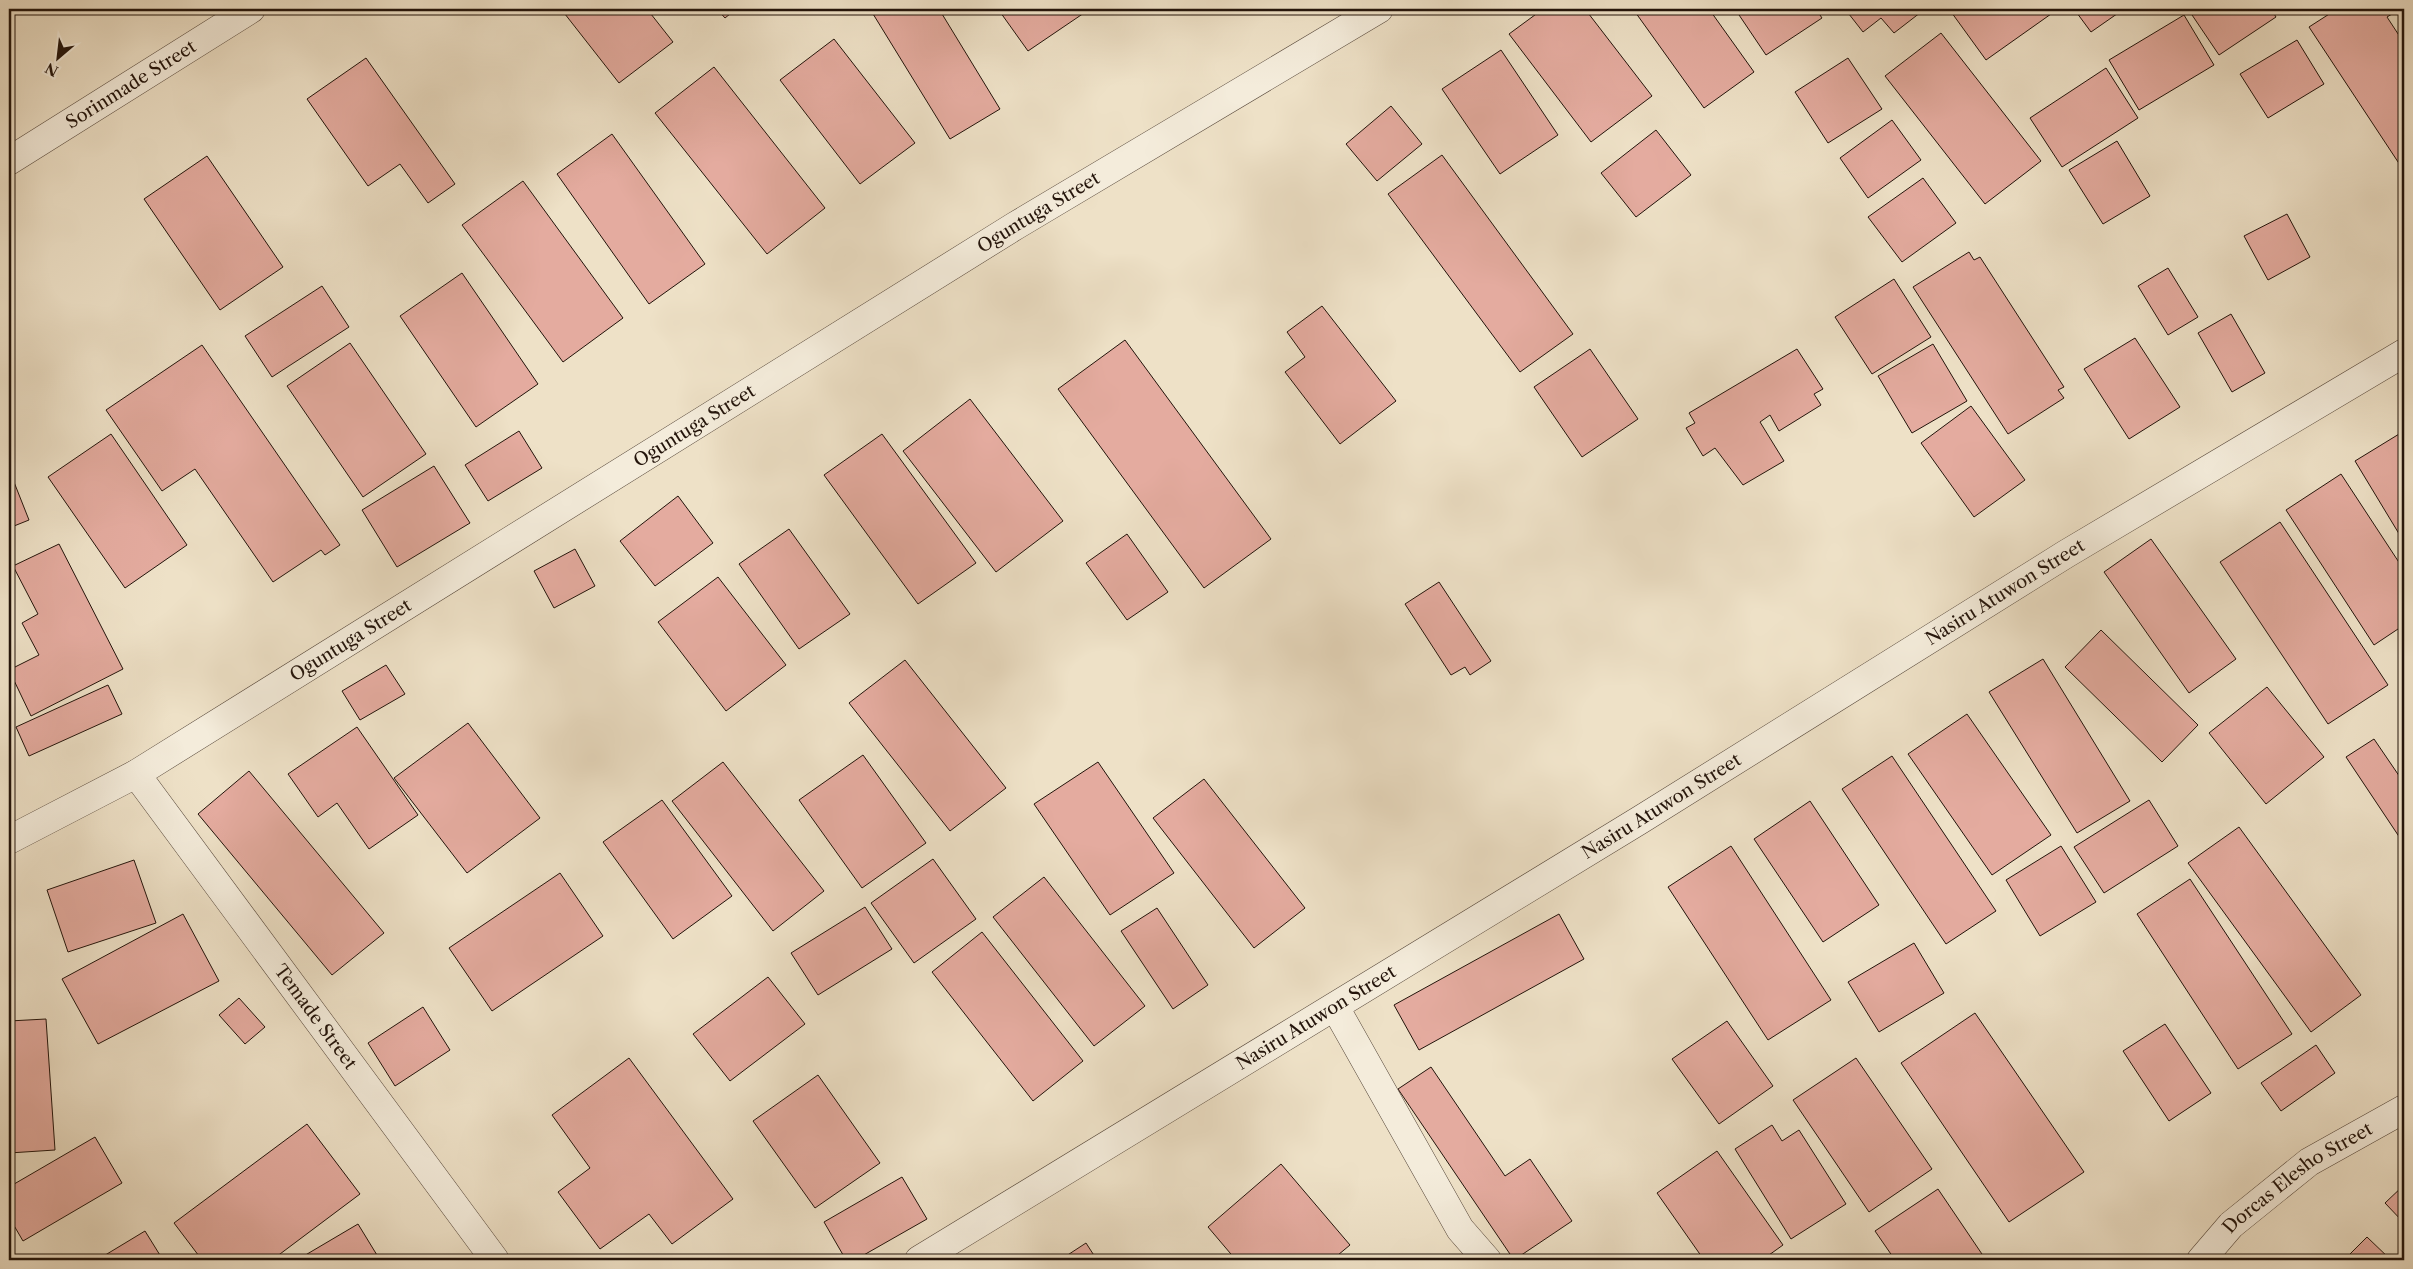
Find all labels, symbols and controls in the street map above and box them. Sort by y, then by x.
north arrow [32,32,82,82]
street label: Sorinmade Street [62,35,201,133]
text: N [42,59,61,80]
street label: Oguntuga Street [973,167,1104,258]
street label: Oguntuga Street [630,380,760,472]
street label: Nasiru Atuwon Street [1922,534,2089,650]
street label: Oguntuga Street [286,594,416,686]
street label: Nasiru Atuwon Street [1578,748,1746,864]
street label: Temade Street [269,960,362,1074]
street label: Nasiru Atuwon Street [1232,960,1400,1075]
street label: Dorcas Elesho Street [2218,1118,2377,1238]

